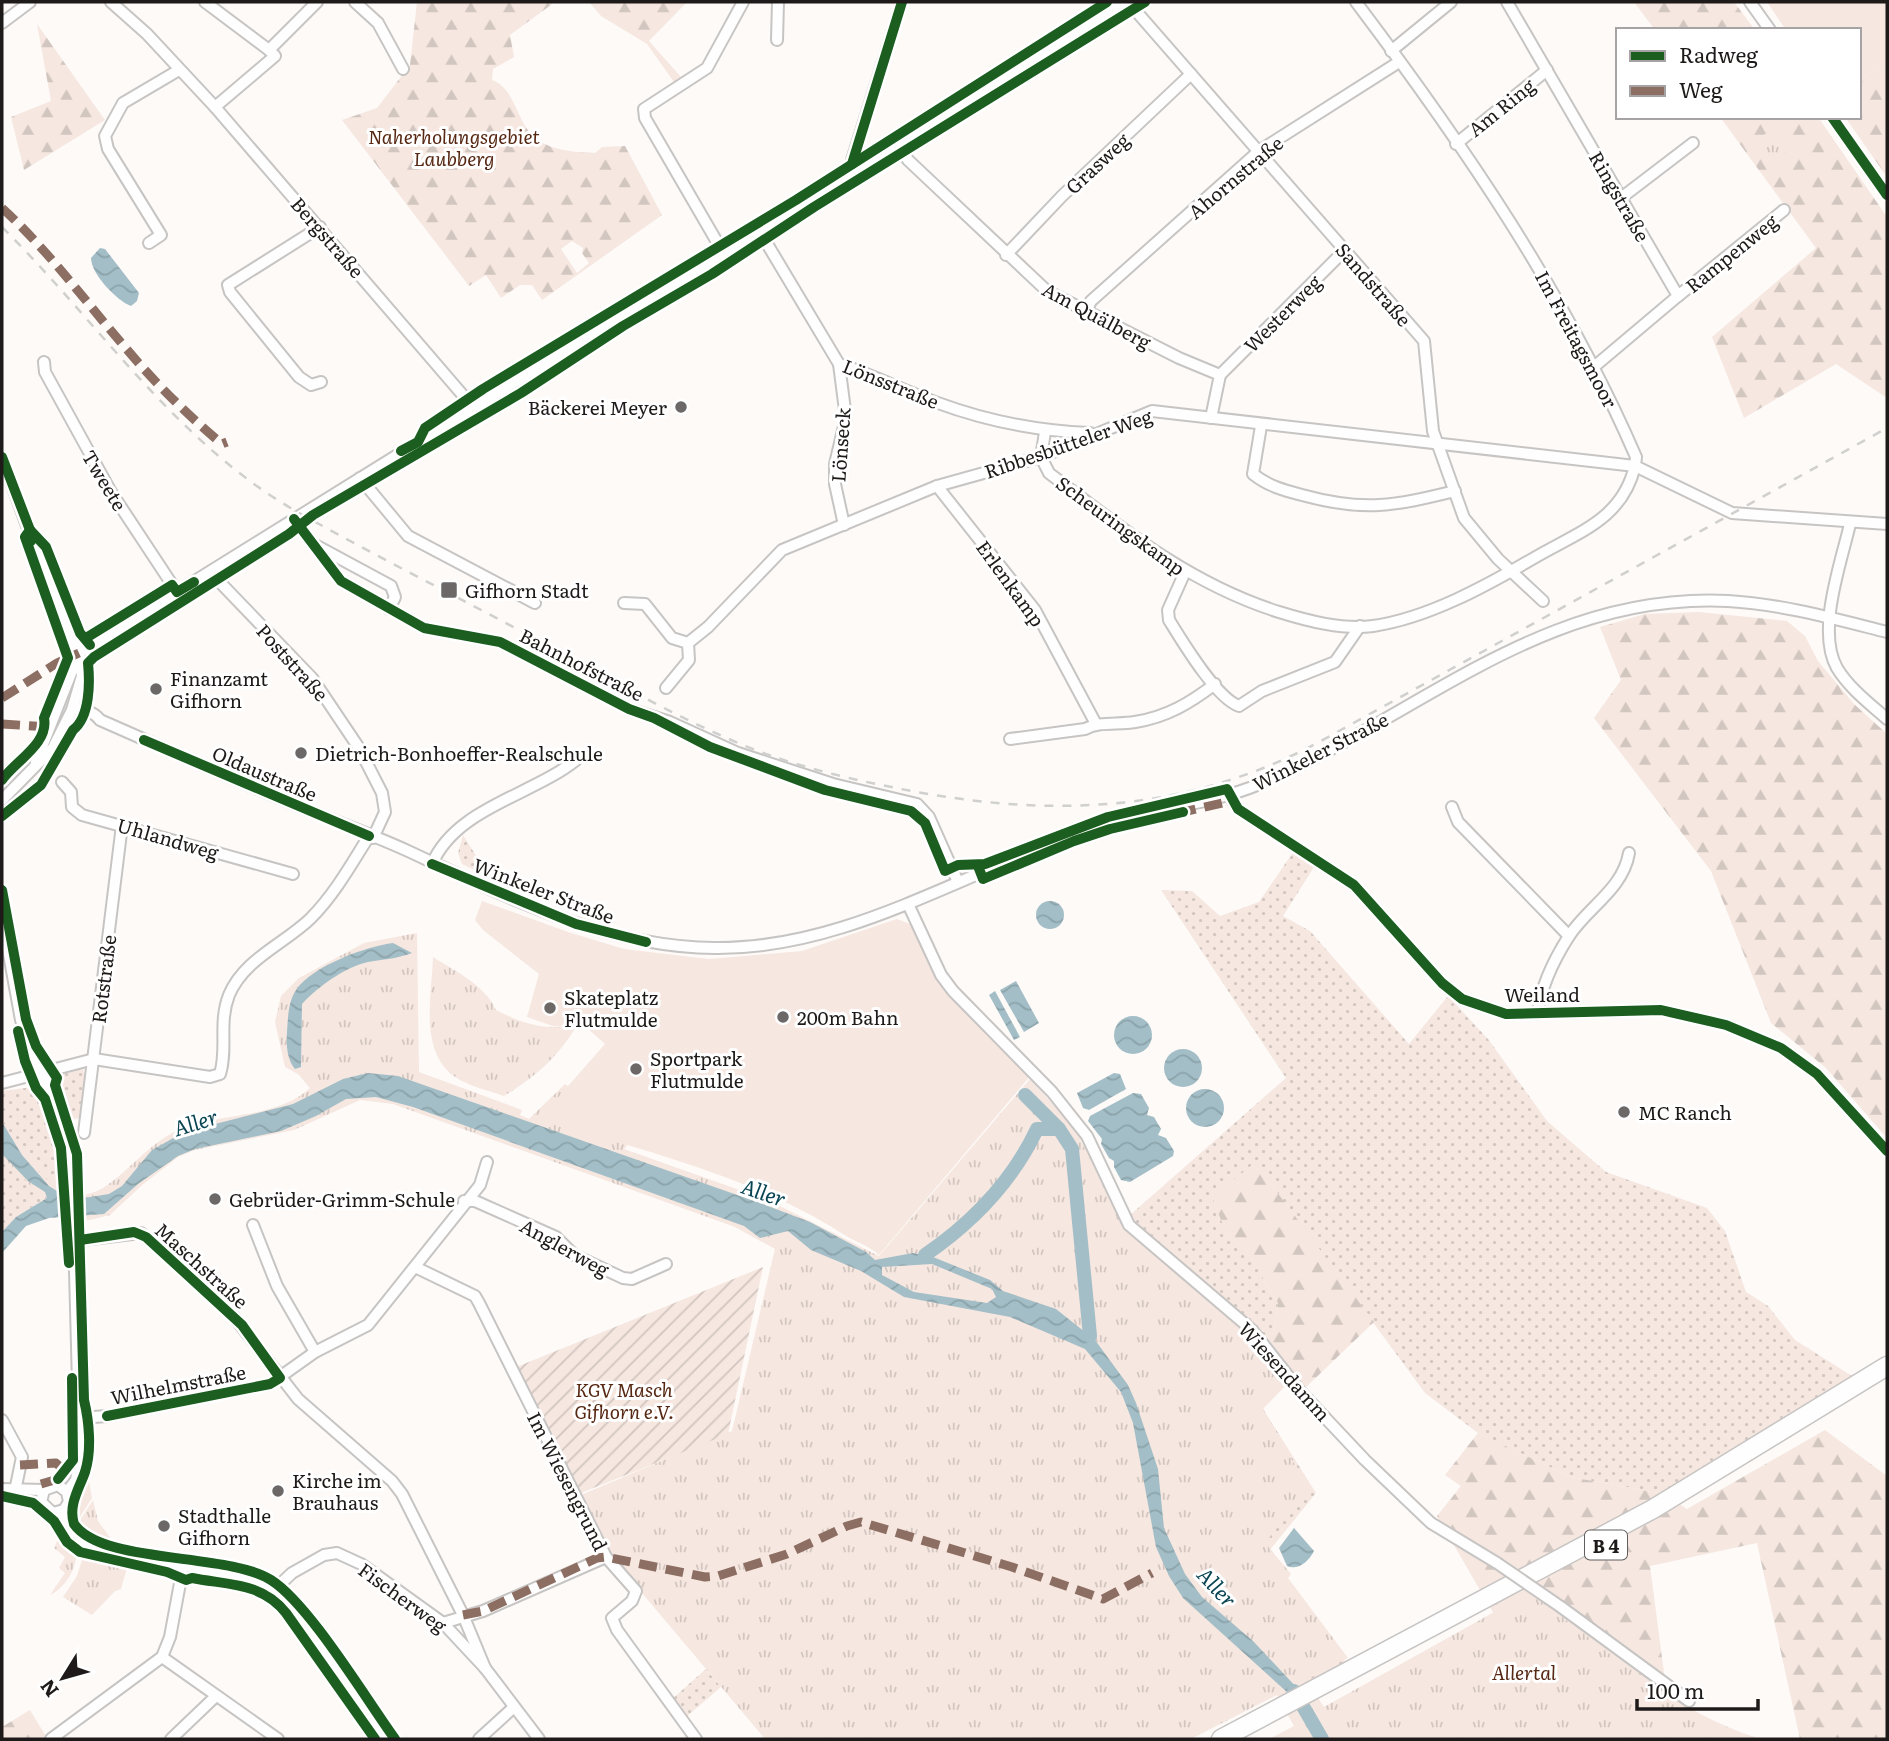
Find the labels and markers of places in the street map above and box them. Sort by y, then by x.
place label: Bäckerei Meyer [528,393,667,421]
marker: Bäckerei Meyer [673,399,689,415]
place label: Gifhorn Stadt [465,576,589,604]
marker: Gifhorn Stadt [439,580,459,600]
place label: Finanzamt Gifhorn [170,664,268,714]
marker: Finanzamt Gifhorn [148,681,164,697]
place label: Dietrich-Bonhoeffer-Realschule [315,739,603,767]
marker: Dietrich-Bonhoeffer-Realschule [293,745,309,761]
place label: Skateplatz Flutmulde [564,983,658,1033]
marker: Skateplatz Flutmulde [542,1000,558,1016]
place label: 200m Bahn [797,1003,899,1031]
marker: 200m Bahn [775,1009,791,1025]
place label: Sportpark Flutmulde [650,1044,744,1094]
marker: Sportpark Flutmulde [628,1061,644,1077]
place label: MC Ranch [1638,1098,1732,1126]
marker: MC Ranch [1616,1104,1632,1120]
place label: Gebrüder-Grimm-Schule [229,1185,455,1213]
marker: Gebrüder-Grimm-Schule [207,1191,223,1207]
place label: Kirche im Brauhaus [292,1466,382,1516]
marker: Kirche im Brauhaus [270,1483,286,1499]
place label: Stadthalle Gifhorn [178,1501,271,1551]
marker: Stadthalle Gifhorn [156,1518,172,1534]

